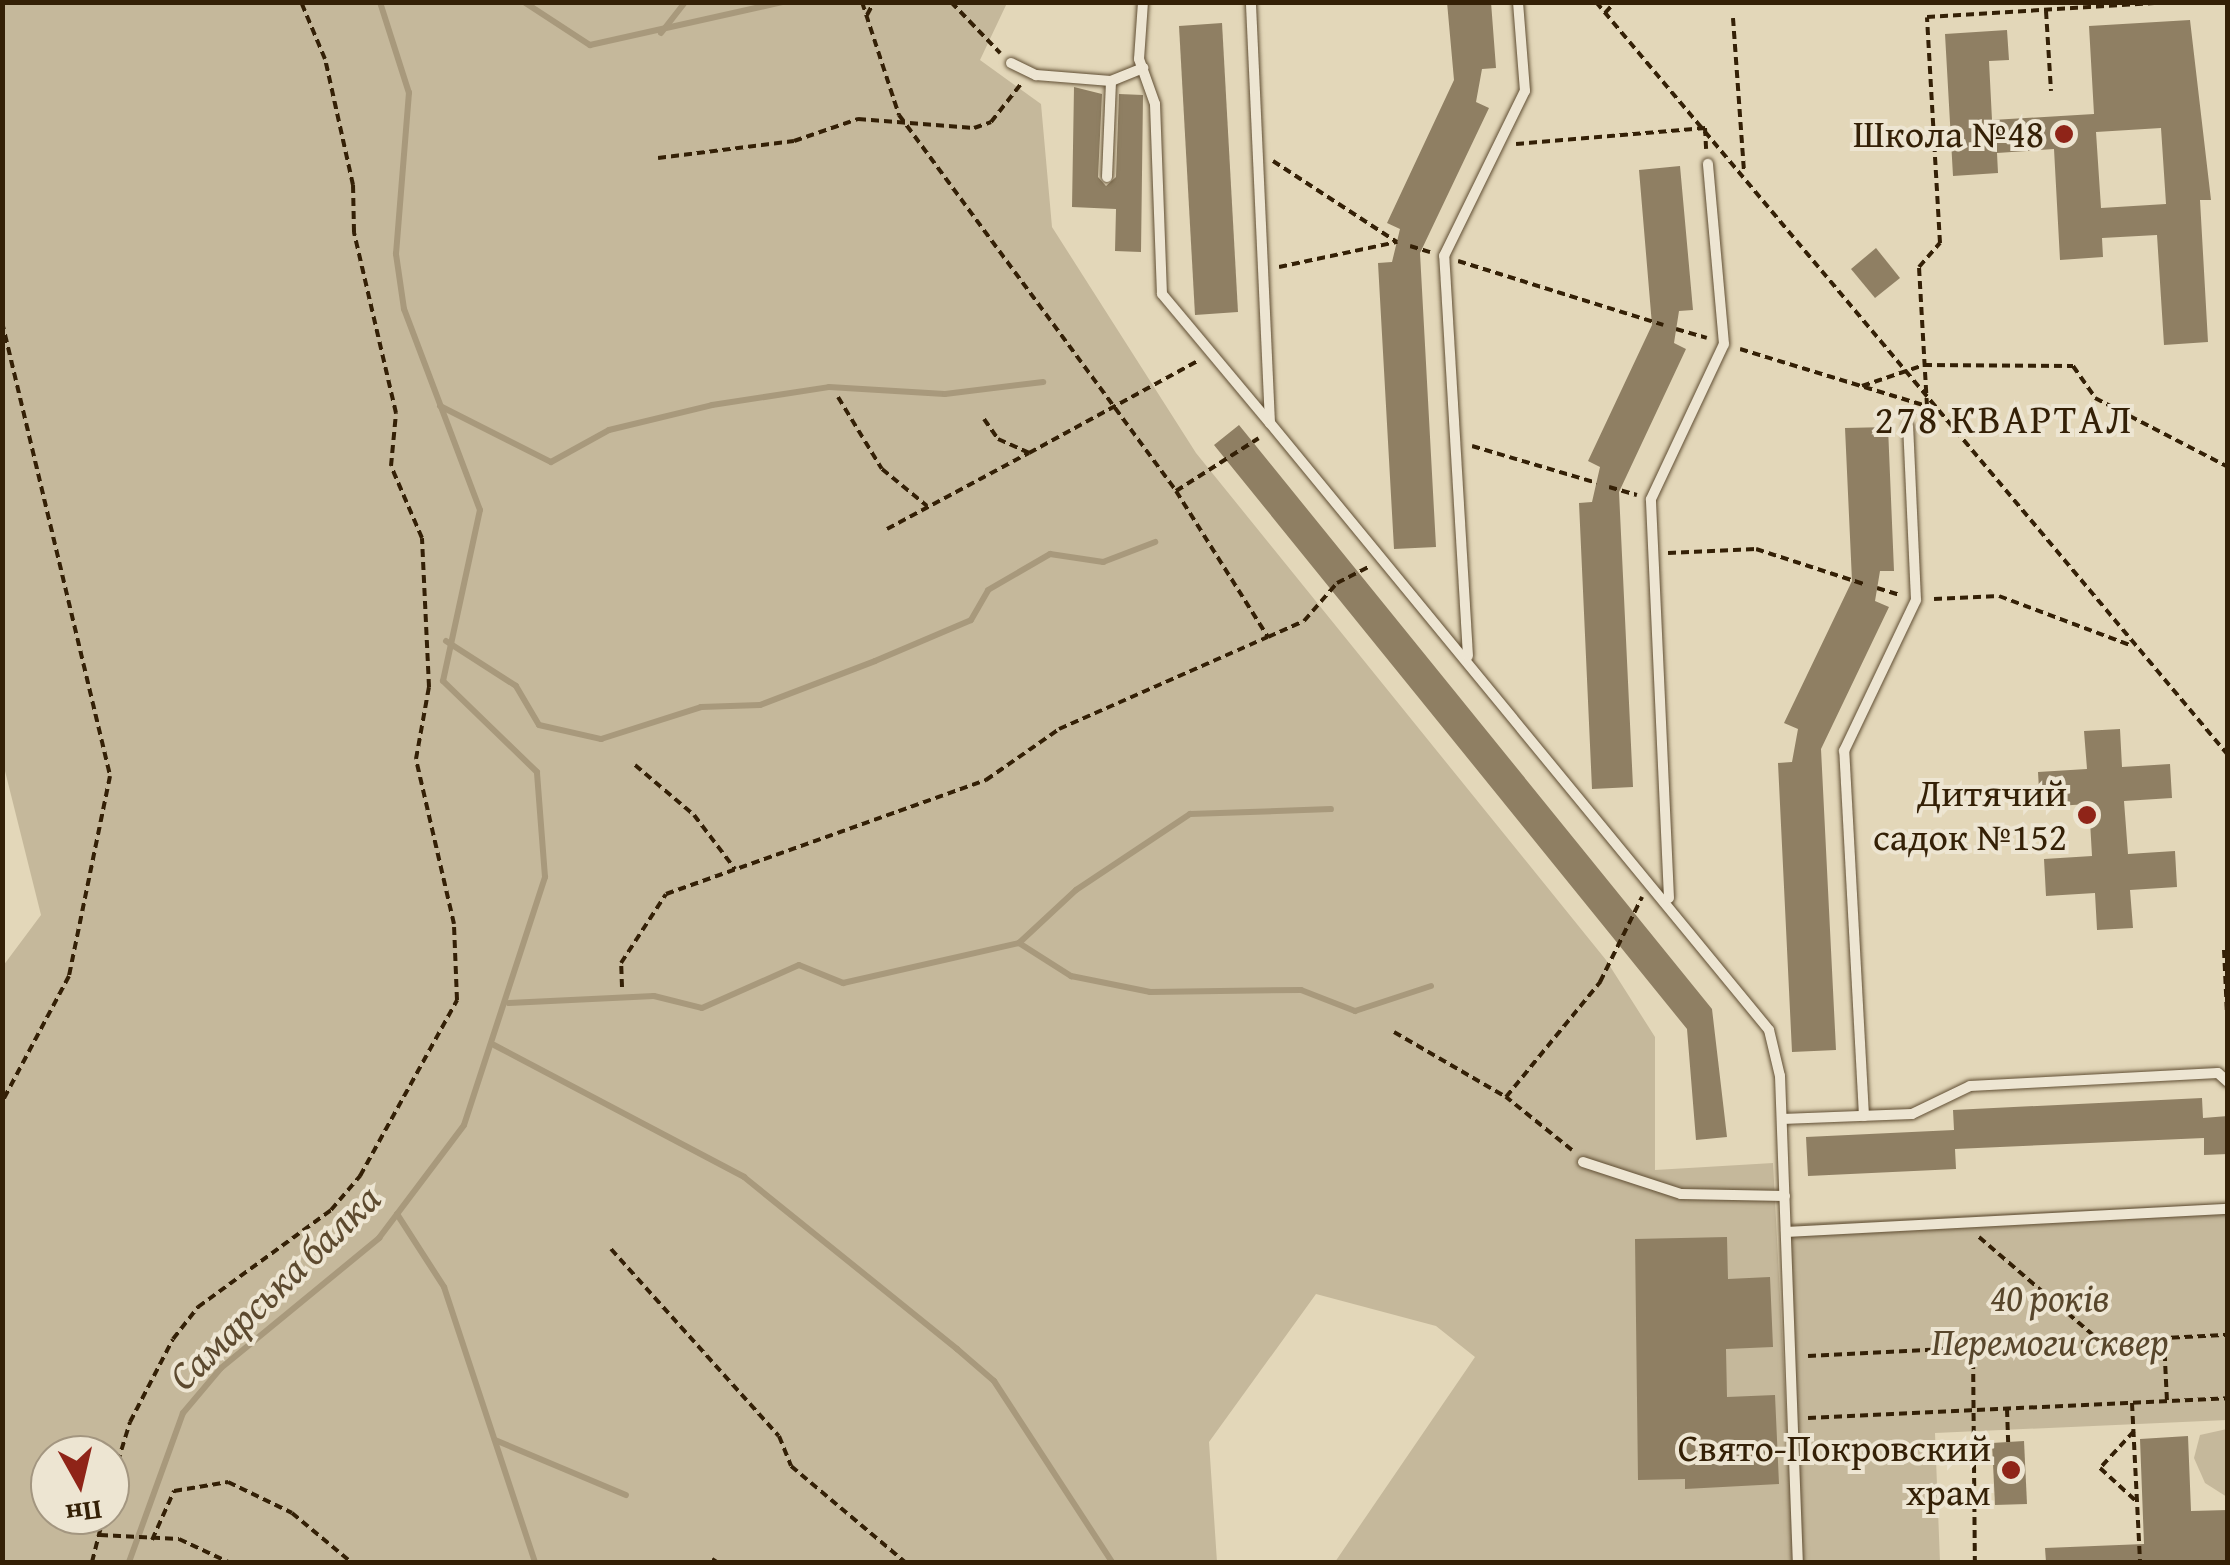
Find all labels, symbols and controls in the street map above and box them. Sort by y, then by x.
place label: Школа №48 [1853,111,2044,157]
marker: Школа №48 [2053,123,2075,145]
district label: 278 КВАРТАЛ [1874,395,2134,443]
place label: Дитячий садок №152 [1873,770,2067,859]
marker: Дитячий садок №152 [2076,804,2098,826]
water label: Самарська балка [158,1174,390,1400]
park label: 40 років Перемоги сквер [1931,1275,2169,1365]
place label: Свято-Покровский храм [1678,1425,1991,1515]
north arrow [30,1435,130,1535]
marker: Свято-Покровский храм [2000,1459,2022,1481]
text: Пн [63,1490,105,1536]

